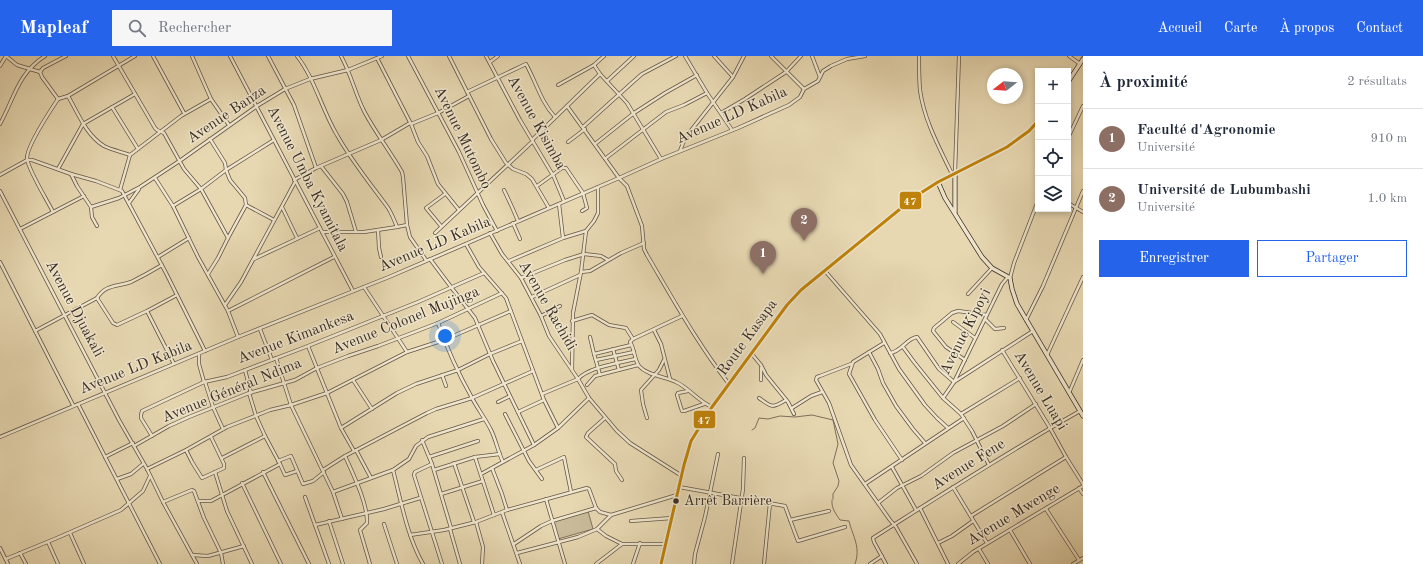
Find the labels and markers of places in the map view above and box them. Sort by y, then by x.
pin: 2 [791,208,817,241]
pin: 1 [750,241,776,274]
place label: Arrêt Barrière [684,494,772,508]
marker: Arrêt Barrière [671,496,681,506]

